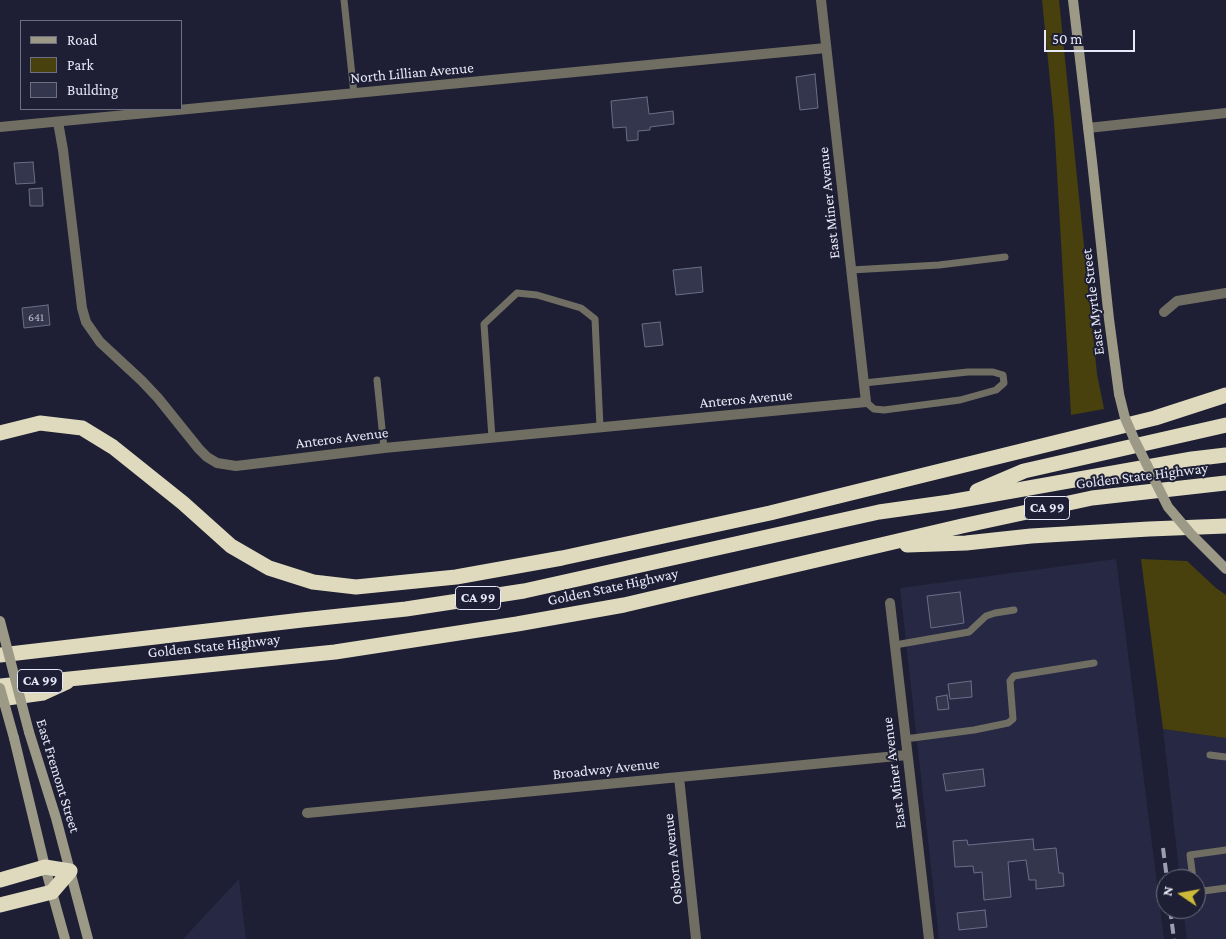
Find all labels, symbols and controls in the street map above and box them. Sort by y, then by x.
legend [20,20,182,110]
scale bar [1046,20,1137,52]
text: 50 m [1052,31,1082,47]
text: Road [67,32,97,48]
text: Park [67,57,94,73]
street label: North Lillian Avenue [350,59,474,87]
text: Building [67,82,118,98]
street label: East Miner Avenue [814,146,844,260]
street label: East Myrtle Street [1078,248,1108,356]
house number: 641 [28,310,44,324]
street label: Anteros Avenue [699,386,793,412]
street label: Anteros Avenue [295,423,389,453]
street label: Golden State Highway [1075,459,1209,493]
road number: CA 99 [1024,496,1070,520]
street label: Golden State Highway [546,564,680,610]
road number: CA 99 [456,586,500,610]
street label: Golden State Highway [147,630,281,662]
road number: CA 99 [18,669,62,692]
street label: East Miner Avenue [878,716,910,830]
street label: East Fremont Street [32,717,84,835]
street label: Broadway Avenue [552,754,660,784]
street label: Osborn Avenue [659,813,687,905]
north arrow [1156,869,1206,919]
text: N [1158,885,1176,897]

